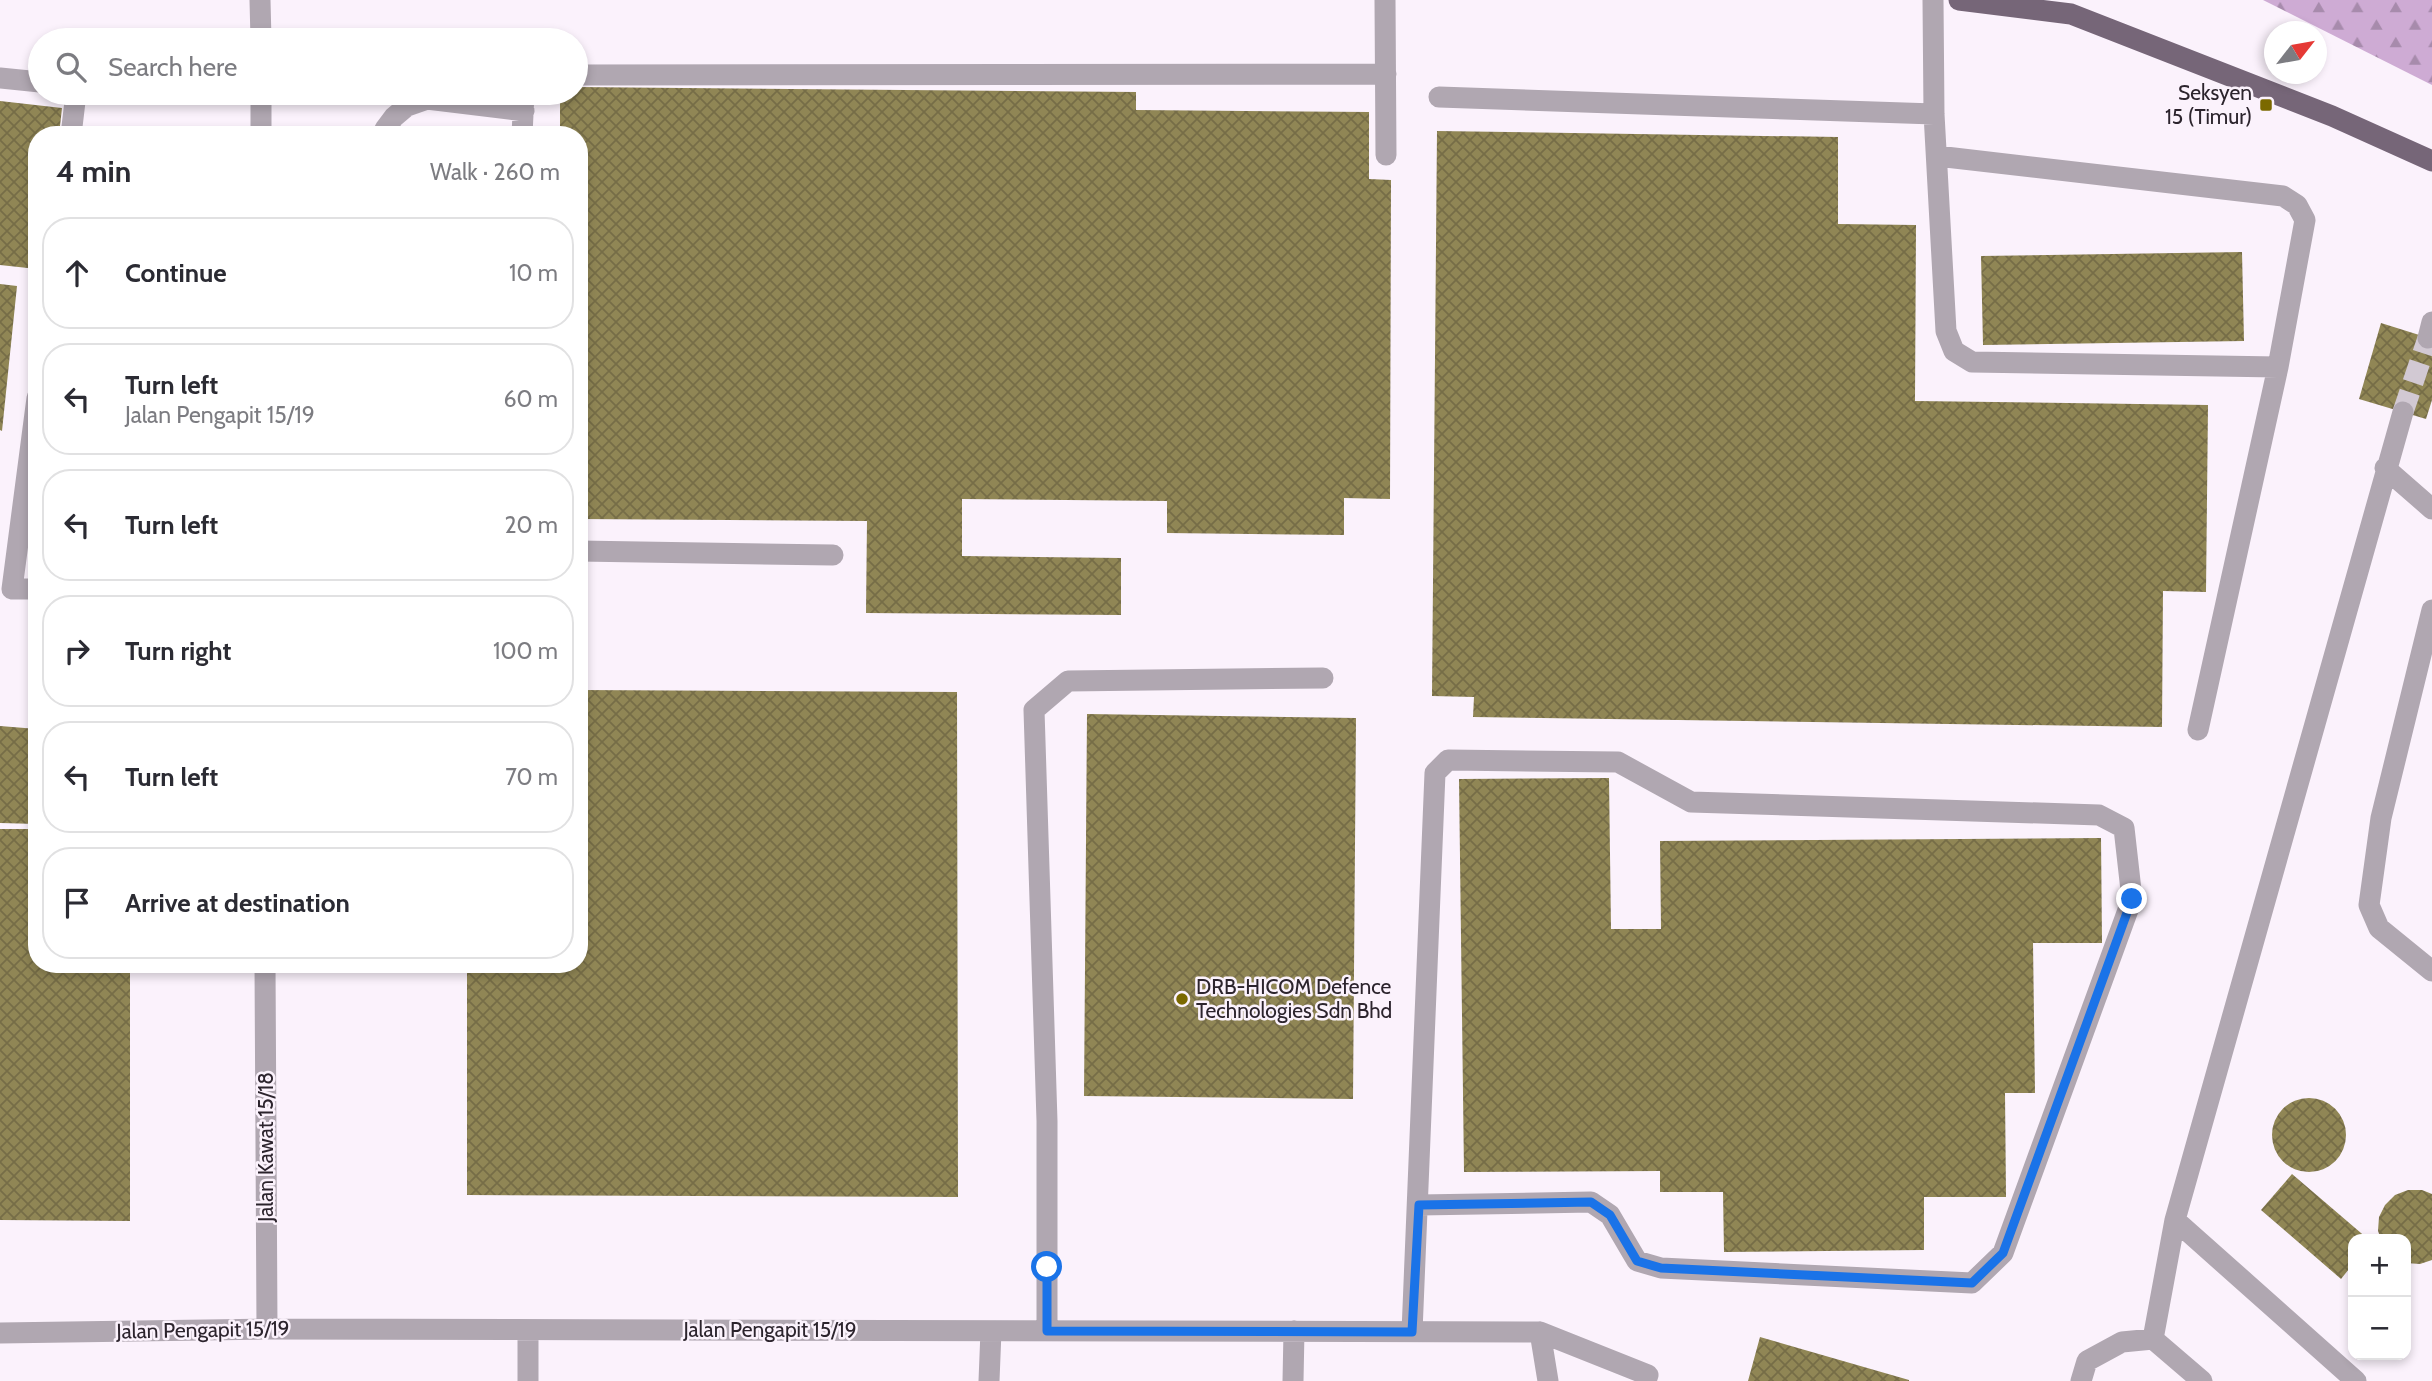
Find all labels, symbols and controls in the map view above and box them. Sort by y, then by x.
north arrow [2264,21,2327,84]
search box [28,28,588,105]
icon: search [52,48,90,86]
text: Search here [108,51,237,83]
place label: Seksyen 15 (Timur) [2165,80,2252,129]
marker: Seksyen 15 (Timur) [2258,97,2274,113]
text: 4 min [56,153,131,190]
text: Walk · 260 m [430,158,560,186]
icon: ahead [58,254,96,292]
text: Continue [125,257,227,289]
text: 10 m [509,259,558,287]
text: Turn left [125,369,218,401]
icon: left [58,380,96,418]
text: 60 m [504,385,558,413]
text: Jalan Pengapit 15/19 [125,401,315,429]
icon: left [58,506,96,544]
text: Turn left [125,509,218,541]
text: 20 m [505,511,558,539]
icon: right [58,632,96,670]
text: Turn right [125,635,231,667]
text: 100 m [493,637,558,665]
icon: left [58,758,96,796]
text: Turn left [125,761,218,793]
text: 70 m [505,763,558,791]
route end [2116,883,2147,914]
icon: arrive [58,884,96,922]
text: Arrive at destination [125,887,350,919]
place label: DRB-HICOM Defence Technologies Sdn Bhd [1196,974,1392,1023]
marker: DRB-HICOM Defence Technologies Sdn Bhd [1174,991,1190,1007]
street label: Jalan Kawat 15/18 [253,1072,278,1223]
map controls [2348,1234,2411,1360]
button: + [2348,1234,2411,1297]
route start [1031,1251,1062,1282]
button: − [2348,1297,2411,1360]
street label: Jalan Pengapit 15/19 [115,1315,290,1344]
street label: Jalan Pengapit 15/19 [682,1317,857,1342]

